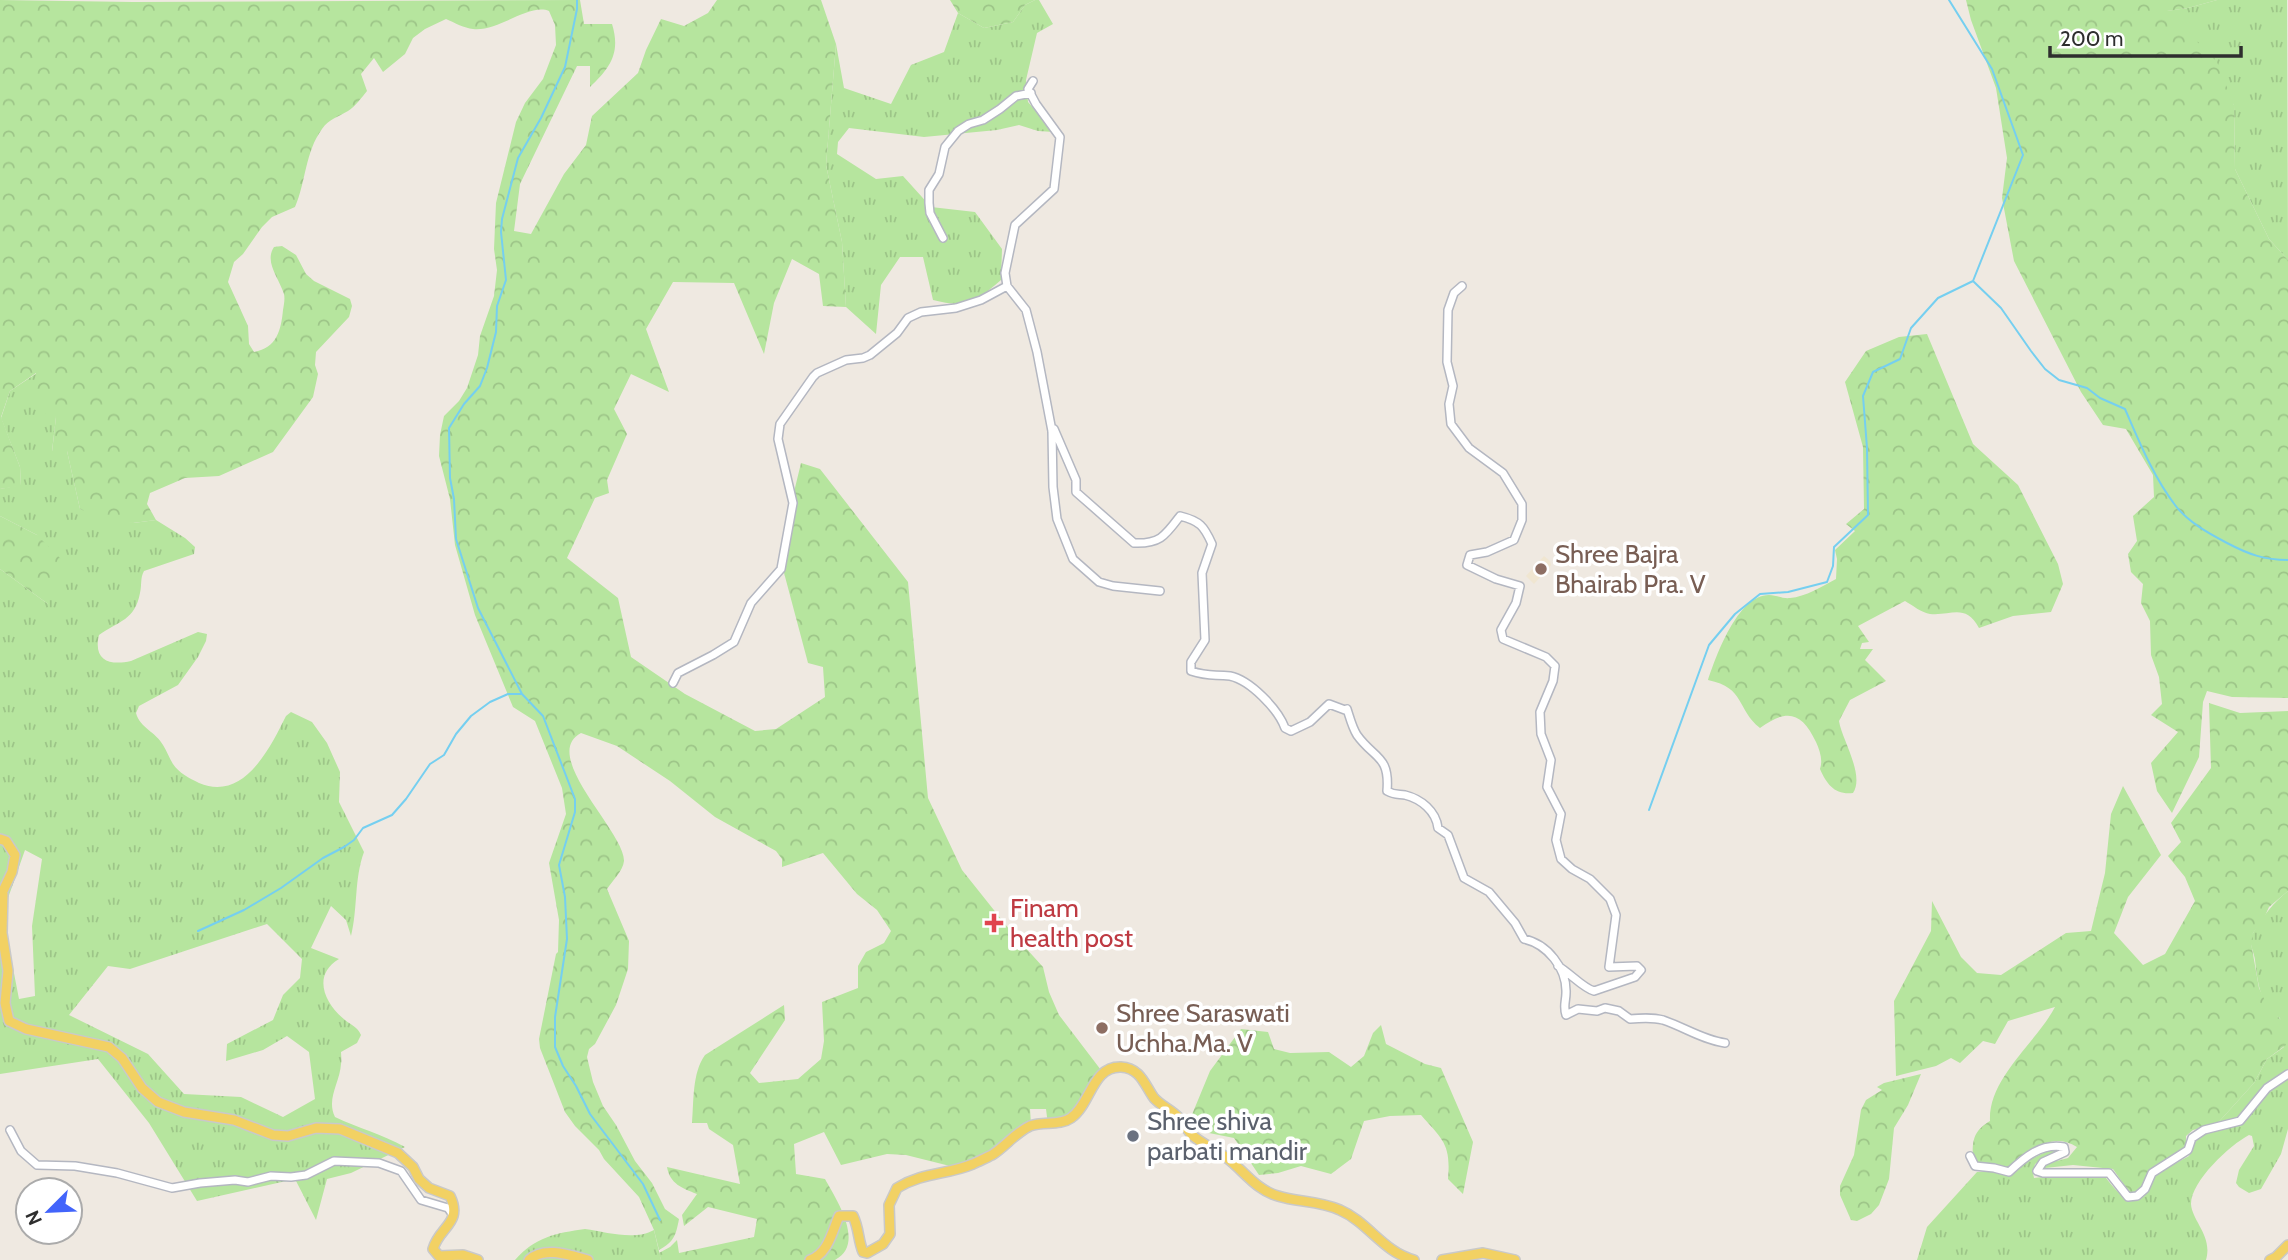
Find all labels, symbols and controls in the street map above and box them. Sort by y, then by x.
scale bar [2050,14,2241,58]
text: 200 m [2060,26,2123,51]
place label: Shree Bajra Bhairab Pra. V [1555,538,1706,600]
marker: Shree Bajra Bhairab Pra. V [1533,561,1549,577]
place label: Finam health post [1010,892,1133,954]
marker: Finam health post [984,913,1004,933]
place label: Shree Saraswati Uchha.Ma. V [1116,997,1290,1059]
marker: Shree Saraswati Uchha.Ma. V [1094,1020,1110,1036]
place label: Shree shiva parbati mandir [1147,1105,1308,1167]
marker: Shree shiva parbati mandir [1125,1128,1141,1144]
north arrow [14,1176,84,1246]
text: N [21,1207,47,1229]

